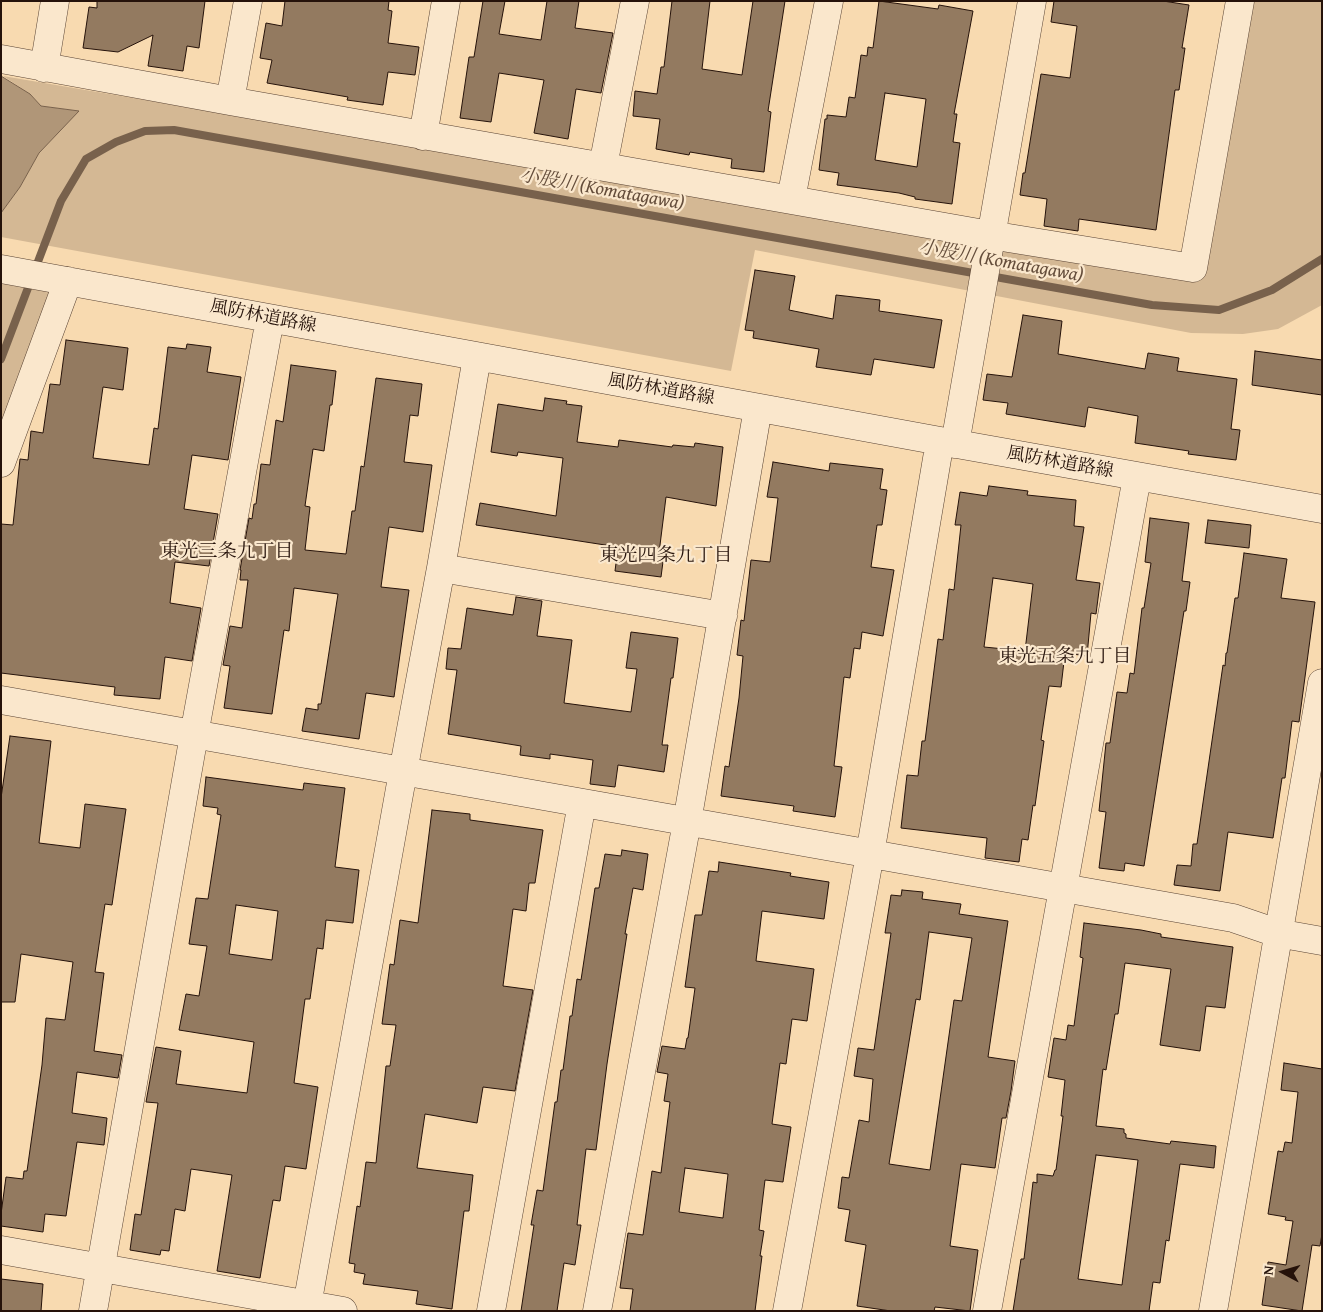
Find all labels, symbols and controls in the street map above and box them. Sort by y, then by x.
water label: 小股川 (Komatagawa) [518,164,686,216]
water label: 小股川 (Komatagawa) [917,236,1085,288]
street label: 風防林道路線 [208,296,318,338]
street label: 風防林道路線 [606,370,716,410]
street label: 風防林道路線 [1005,443,1115,483]
district label: 東光三条九丁目 [161,541,293,563]
district label: 東光四条九丁目 [600,545,732,567]
district label: 東光五条九丁目 [999,646,1131,668]
north arrow [1258,1247,1308,1297]
text: N [1258,1265,1279,1276]

